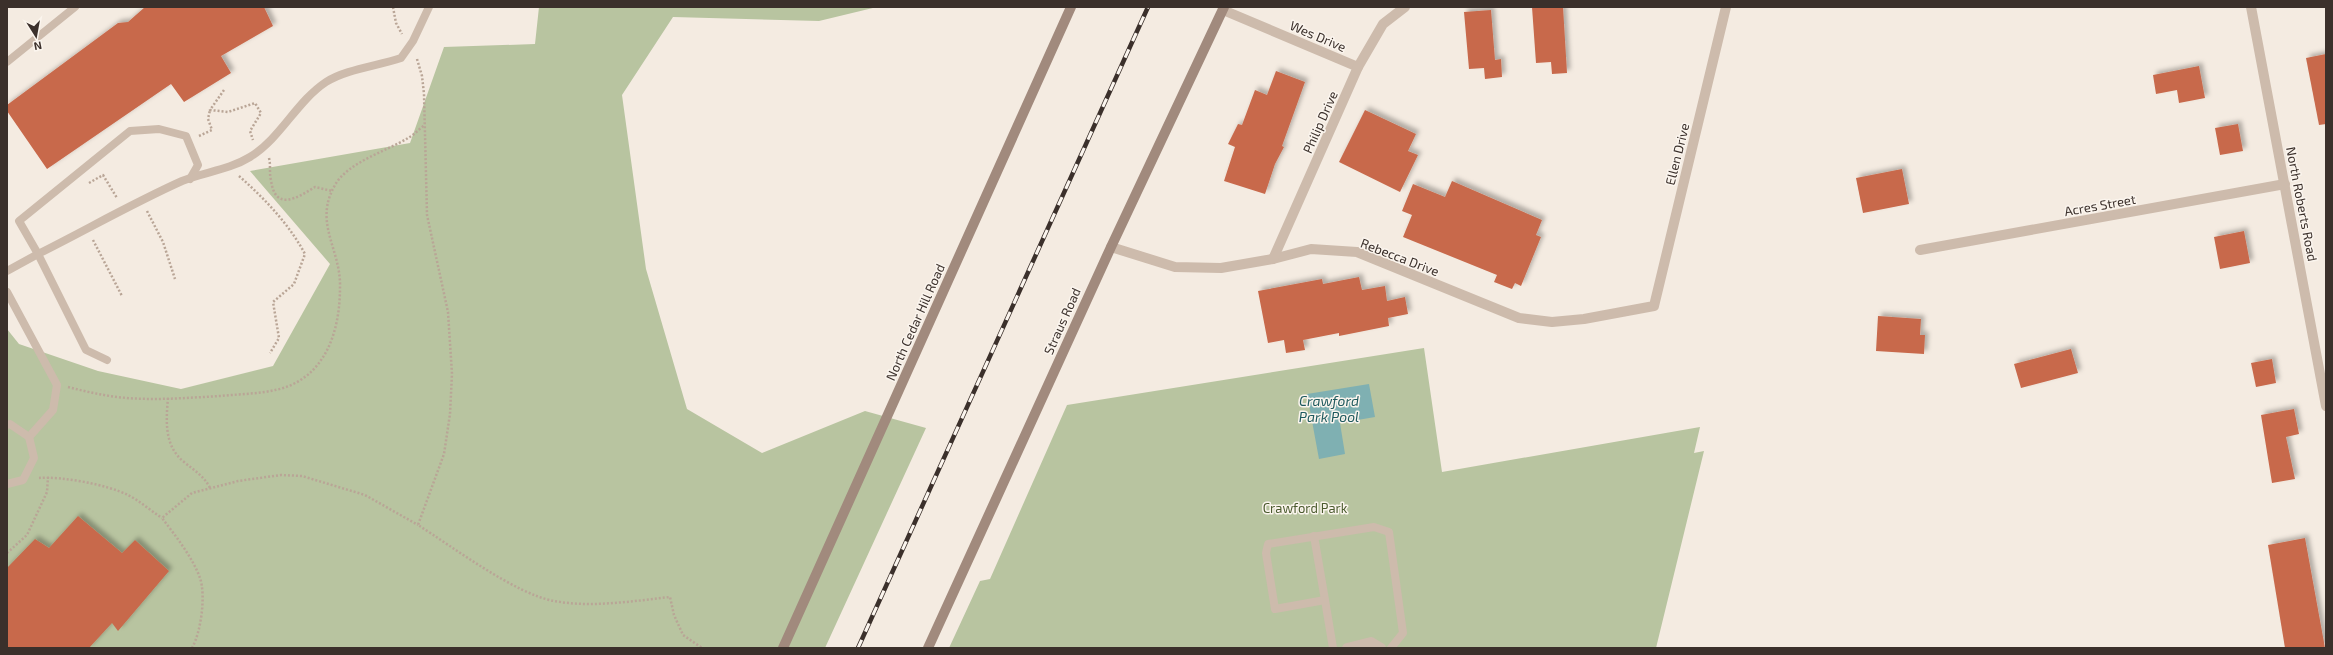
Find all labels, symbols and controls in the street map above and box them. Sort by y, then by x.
north arrow [16,16,56,56]
street label: Wes Drive [1288,17,1348,55]
text: N [33,39,43,53]
street label: Philip Drive [1299,88,1341,156]
street label: Ellen Drive [1662,121,1692,187]
street label: North Roberts Road [2283,145,2321,263]
street label: Acres Street [2063,191,2137,219]
street label: Rebecca Drive [1358,235,1442,279]
street label: North Cedar Hill Road [882,261,948,383]
street label: Straus Road [1040,285,1084,357]
water label: Crawford Park Pool [1299,392,1359,425]
park label: Crawford Park [1263,500,1348,516]

